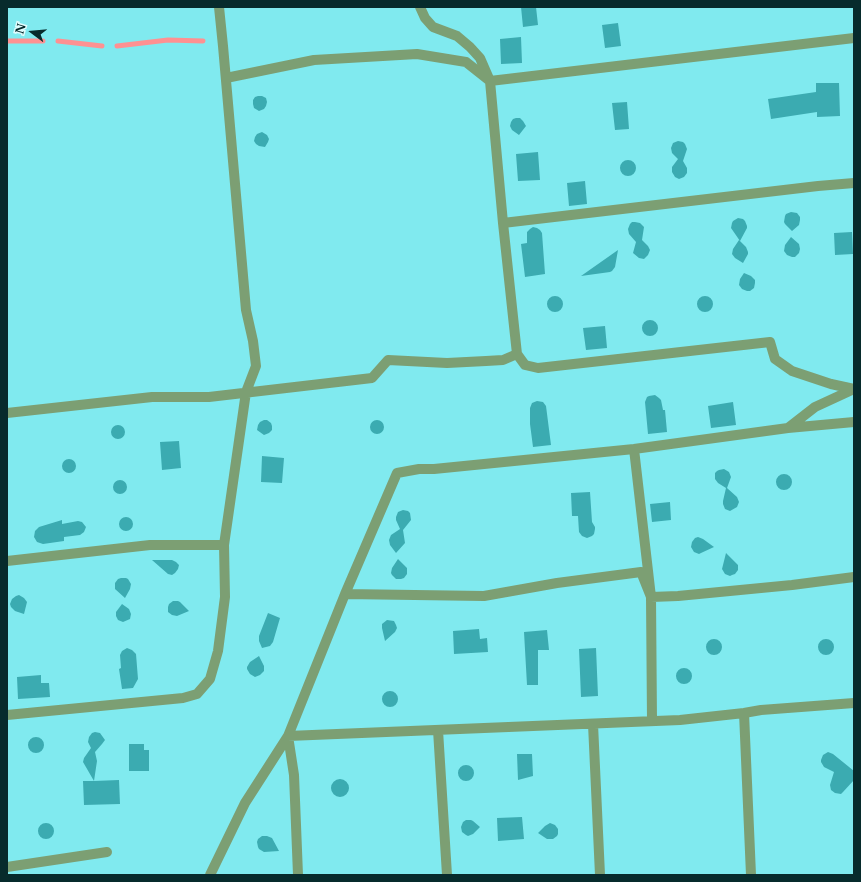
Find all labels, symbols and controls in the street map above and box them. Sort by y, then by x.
north arrow [12,12,52,52]
text: N [12,22,29,36]

